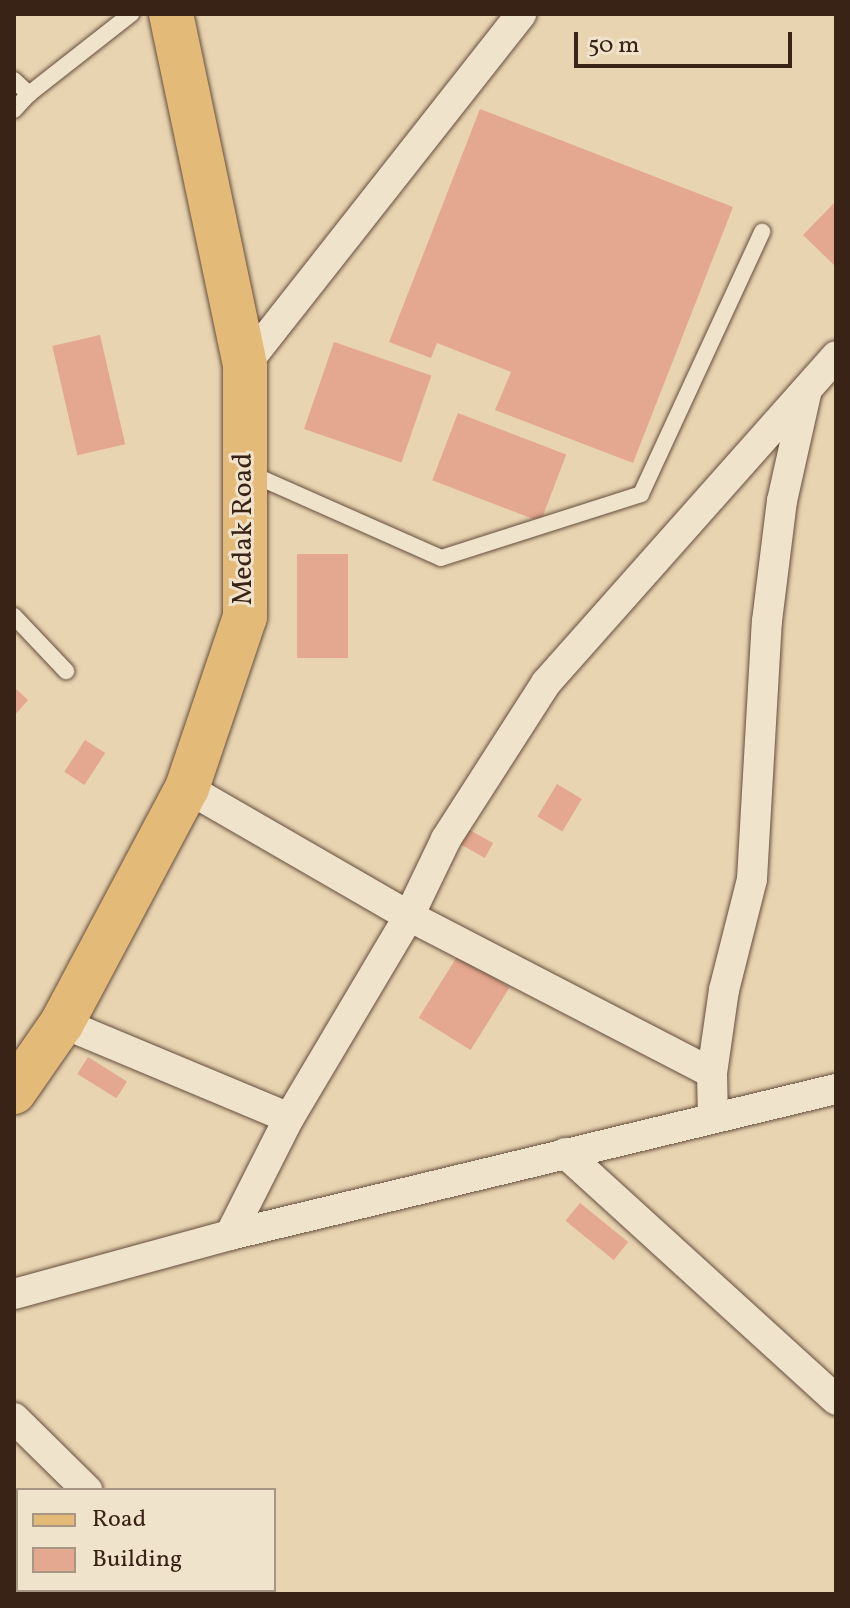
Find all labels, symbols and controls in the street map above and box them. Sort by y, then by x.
scale bar [578,16,796,66]
text: 50 m [588,29,640,63]
street label: Medak Road [227,453,261,605]
legend [16,1488,276,1592]
text: Road [92,1503,146,1537]
text: Building [92,1543,182,1577]

